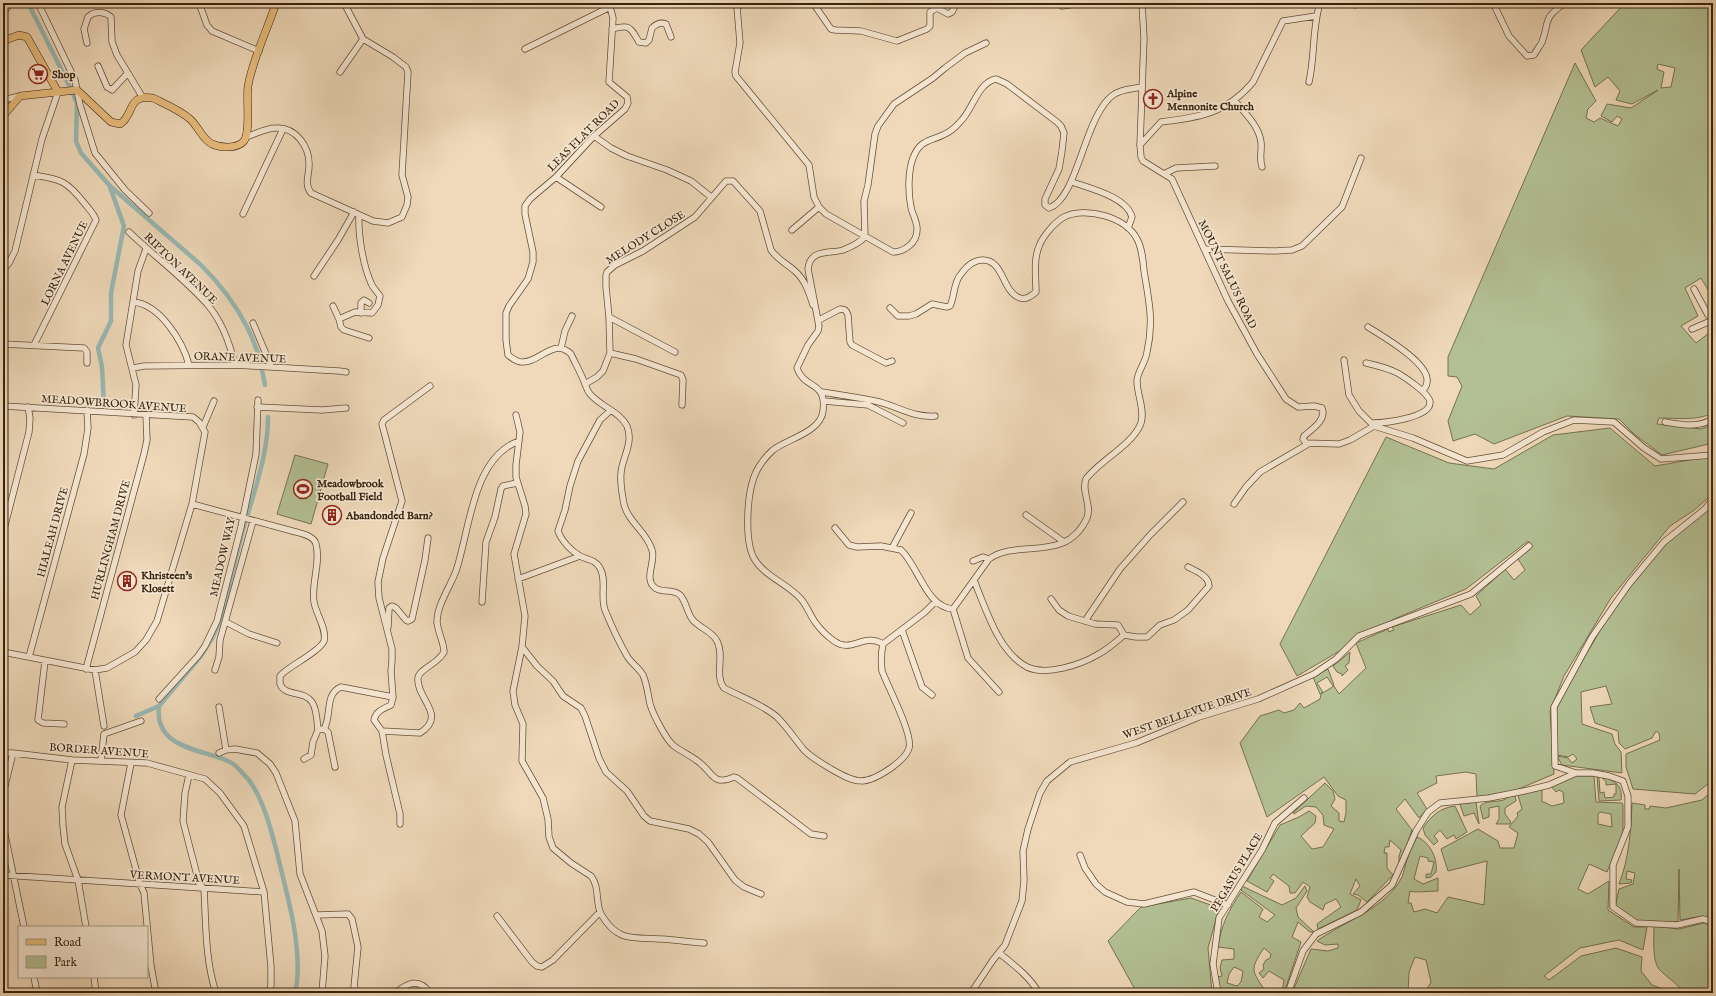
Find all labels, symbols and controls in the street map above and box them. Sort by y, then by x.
supermarket icon: Shop [27,63,49,85]
place label: Shop [52,68,75,82]
place label: Alpine Mennonite Church [1166,87,1254,114]
church icon: Alpine Mennonite Church [1142,88,1164,110]
street label: LEAS FLAT ROAD [545,97,623,175]
street label: MELODY CLOSE [603,208,688,268]
street label: LORNA AVENUE [38,218,92,308]
street label: MOUNT SALUS ROAD [1195,218,1260,331]
street label: RIPTON AVENUE [141,230,220,308]
street label: ORANE AVENUE [193,349,287,367]
street label: MEADOWBROOK AVENUE [41,392,187,416]
place label: Meadowbrook Football Field [317,477,385,504]
street label: HURLINGHAM DRIVE [88,478,134,602]
sports icon: Meadowbrook Football Field [292,478,314,500]
street label: HIALEAH DRIVE [34,485,72,579]
building icon: Abandonded Barn? [321,504,343,526]
place label: Abandonded Barn? [345,509,433,523]
street label: MEADOW WAY [207,516,239,598]
place label: Khristeen's Klosett [141,569,192,596]
building icon: Khristeen's Klosett [116,570,138,592]
street label: WEST BELLEVUE DRIVE [1121,685,1254,743]
street label: BORDER AVENUE [49,741,150,761]
street label: PEGASUS PLACE [1208,830,1266,915]
street label: VERMONT AVENUE [128,868,241,888]
legend [18,926,148,978]
text: Road [54,935,82,950]
text: Park [54,955,77,970]

